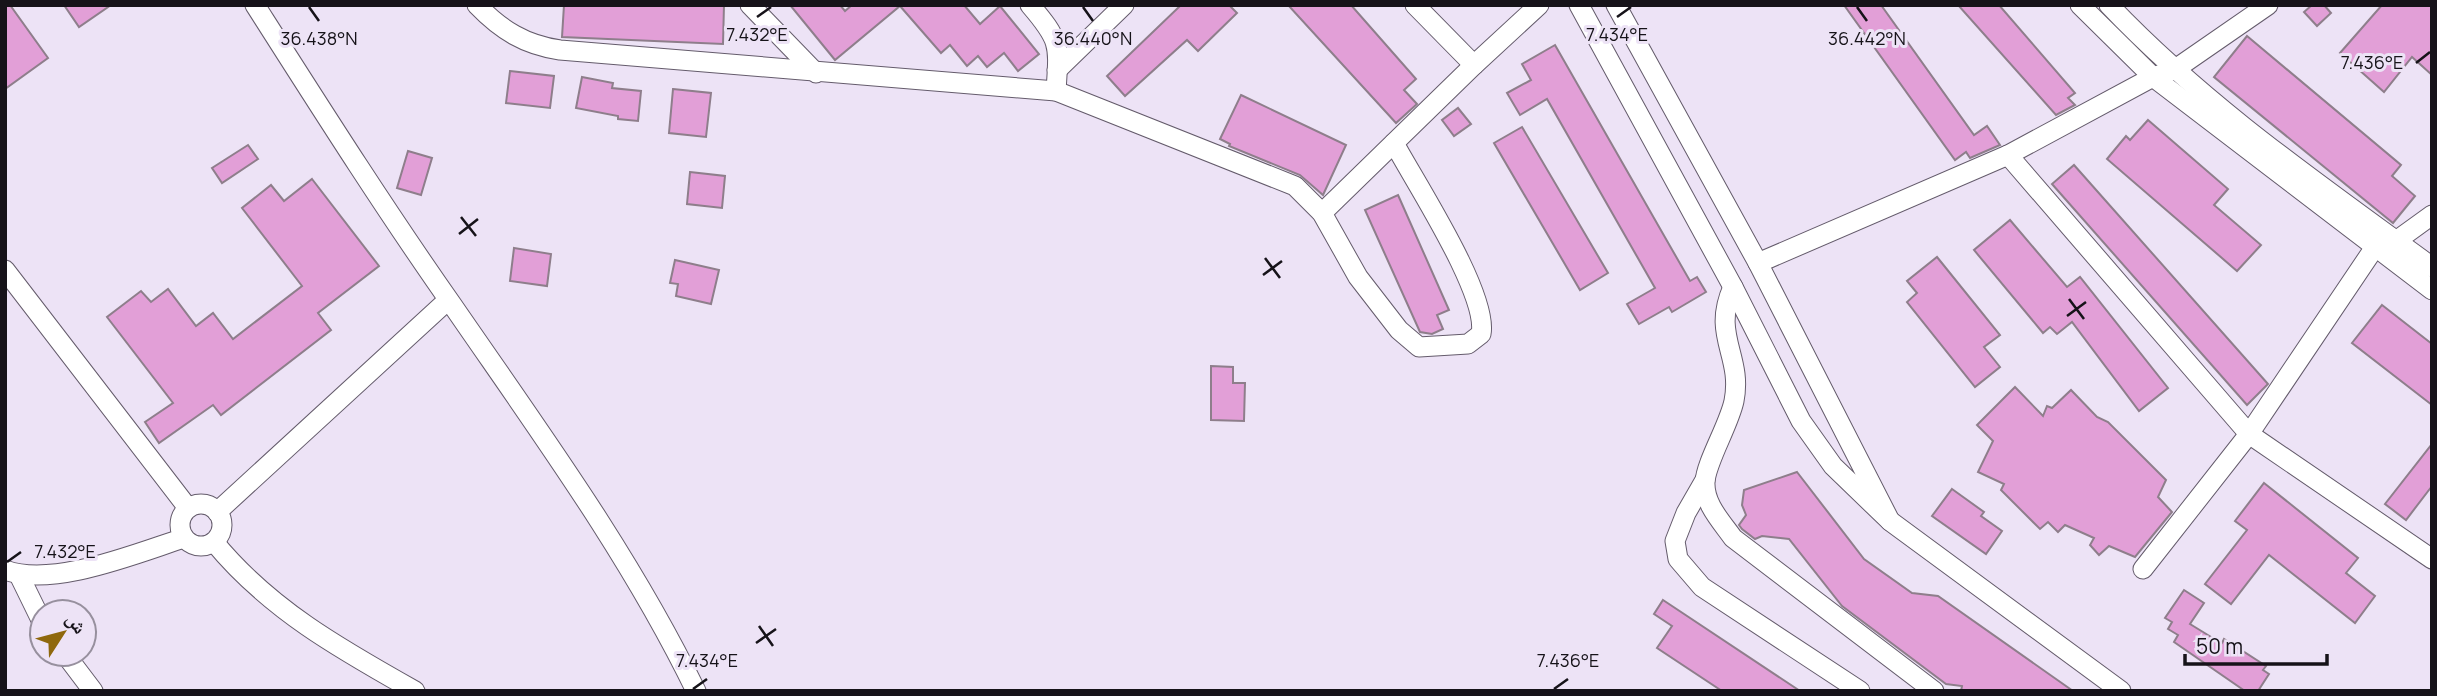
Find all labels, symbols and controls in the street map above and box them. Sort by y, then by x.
text: 7.432°E [726,22,788,46]
text: 7.434°E [1586,22,1648,46]
text: 36.438°N [280,26,358,50]
text: 36.440°N [1054,26,1132,50]
text: 36.442°N [1828,26,1906,50]
text: 7.436°E [2341,50,2403,74]
text: 7.432°E [34,539,96,563]
north arrow [28,598,98,668]
text: ش [60,607,93,639]
scale bar [2185,622,2327,666]
text: 50 m [2196,632,2243,660]
text: 7.434°E [676,648,738,672]
text: 7.436°E [1537,648,1599,672]

